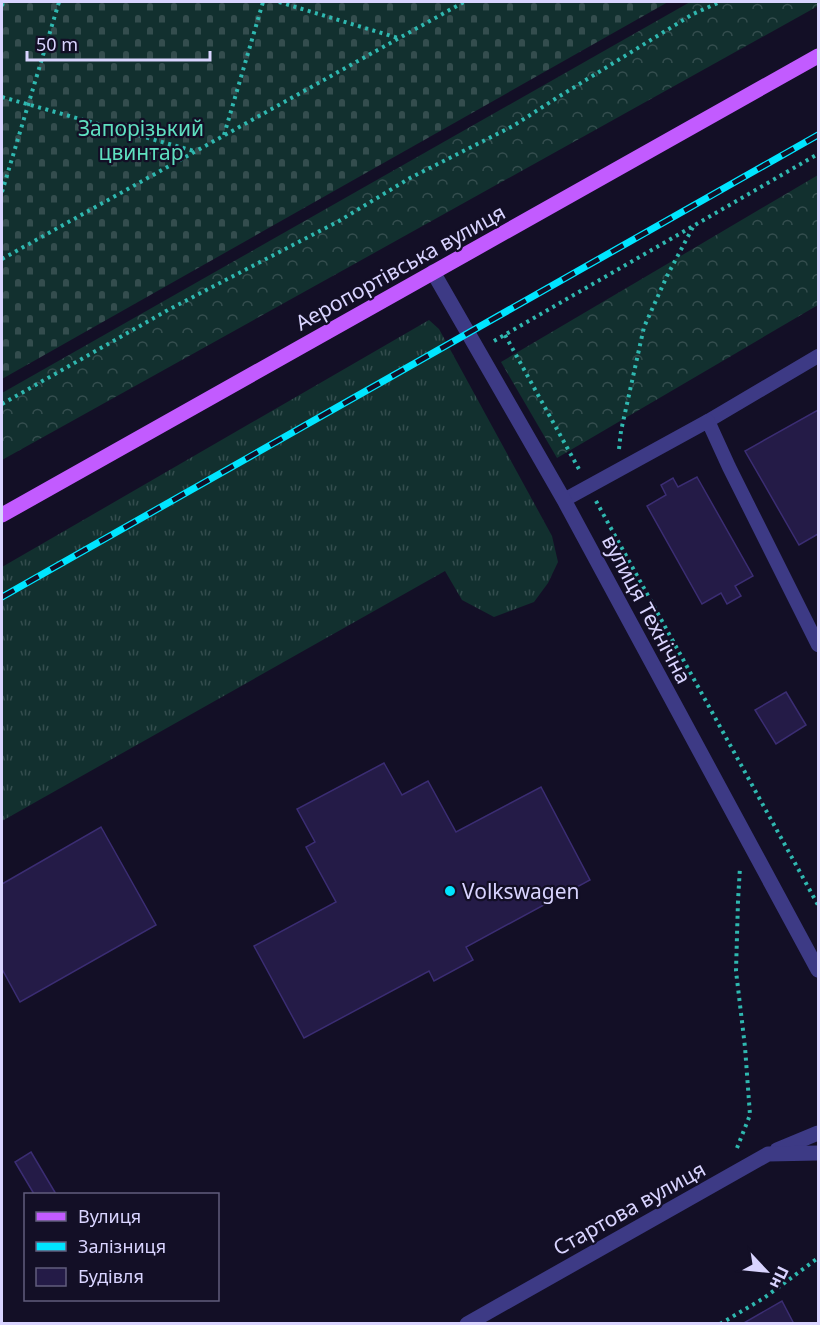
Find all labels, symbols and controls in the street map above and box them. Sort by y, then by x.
scale bar [27,24,210,62]
text: 50 m [36,32,78,56]
park label: Запорізький цвинтар [78,114,204,166]
street label: Аеропортівська вулиця [290,198,510,336]
street label: вулиця Технічна [596,530,698,688]
place label: Volkswagen [462,877,580,905]
marker: Volkswagen [443,884,457,898]
street label: Стартова вулиця [548,1155,710,1261]
legend [24,1193,219,1301]
text: Вулиця [78,1204,141,1228]
text: Залізниця [78,1234,166,1258]
north arrow [736,1241,796,1301]
text: Пн [765,1263,794,1293]
text: Будівля [78,1264,144,1288]

